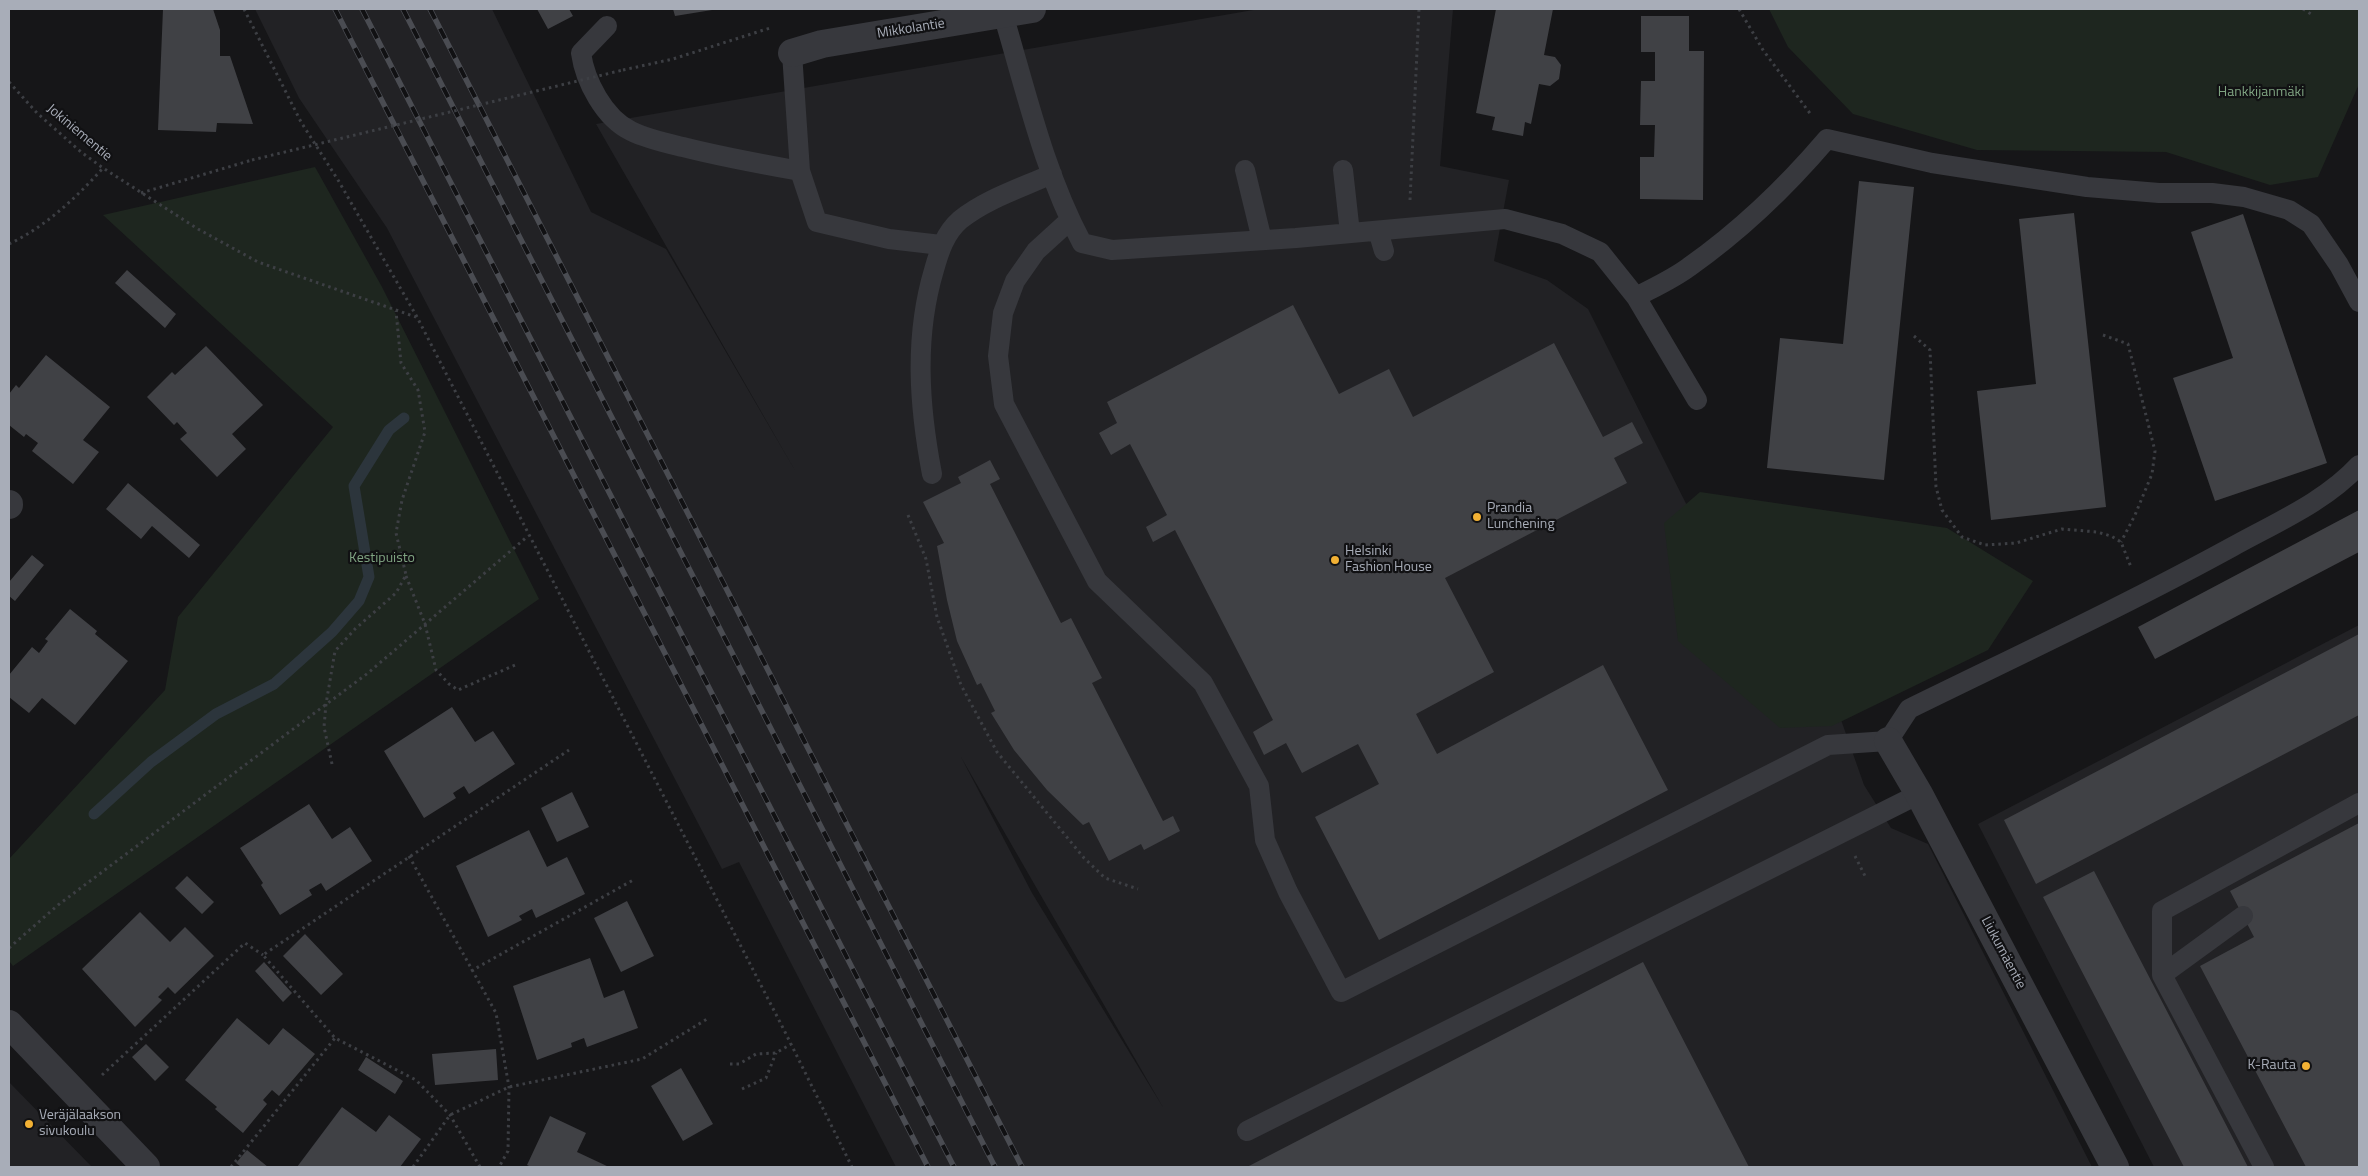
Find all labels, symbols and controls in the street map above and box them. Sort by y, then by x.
street label: Mikkolantie [876,15,946,43]
park label: Hankkijanmäki [2218,85,2304,101]
street label: Jokiniementie [43,101,115,165]
place label: Prandia Lunchening [1487,501,1555,534]
marker: Prandia Lunchening [1471,511,1483,523]
place label: Helsinki Fashion House [1345,544,1432,576]
park label: Kestipuisto [349,551,415,567]
marker: Helsinki Fashion House [1329,554,1341,566]
street label: Liukumäentie [1977,914,2029,992]
place label: K-Rauta [2247,1058,2296,1074]
marker: K-Rauta [2300,1060,2312,1072]
place label: Veräjälaakson sivukoulu [39,1108,121,1140]
marker: Veräjälaakson sivukoulu [23,1118,35,1130]

